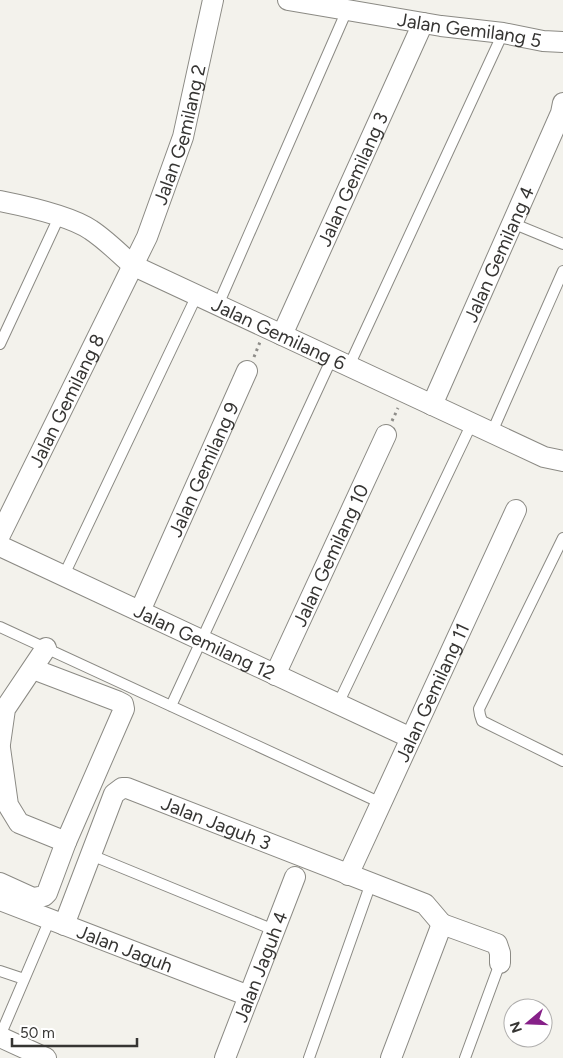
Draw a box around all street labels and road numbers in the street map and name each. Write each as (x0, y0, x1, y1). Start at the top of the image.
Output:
street label: Jalan Gemilang 5 (396, 7, 544, 52)
street label: Jalan Gemilang 2 (148, 62, 210, 208)
street label: Jalan Gemilang 3 (312, 108, 393, 250)
street label: Jalan Gemilang 4 (459, 182, 539, 326)
street label: Jalan Gemilang 6 (208, 292, 350, 375)
street label: Jalan Gemilang 8 (24, 330, 109, 471)
street label: Jalan Gemilang 9 (163, 398, 243, 540)
street label: Jalan Gemilang 10 (288, 480, 373, 630)
street label: Jalan Gemilang 12 (131, 599, 279, 684)
street label: Jalan Gemilang 11 (390, 619, 474, 765)
street label: Jalan Jaguh 3 (158, 791, 274, 854)
street label: Jalan Jaguh 4 (229, 908, 292, 1025)
street label: Jalan Jaguh (74, 919, 176, 977)

